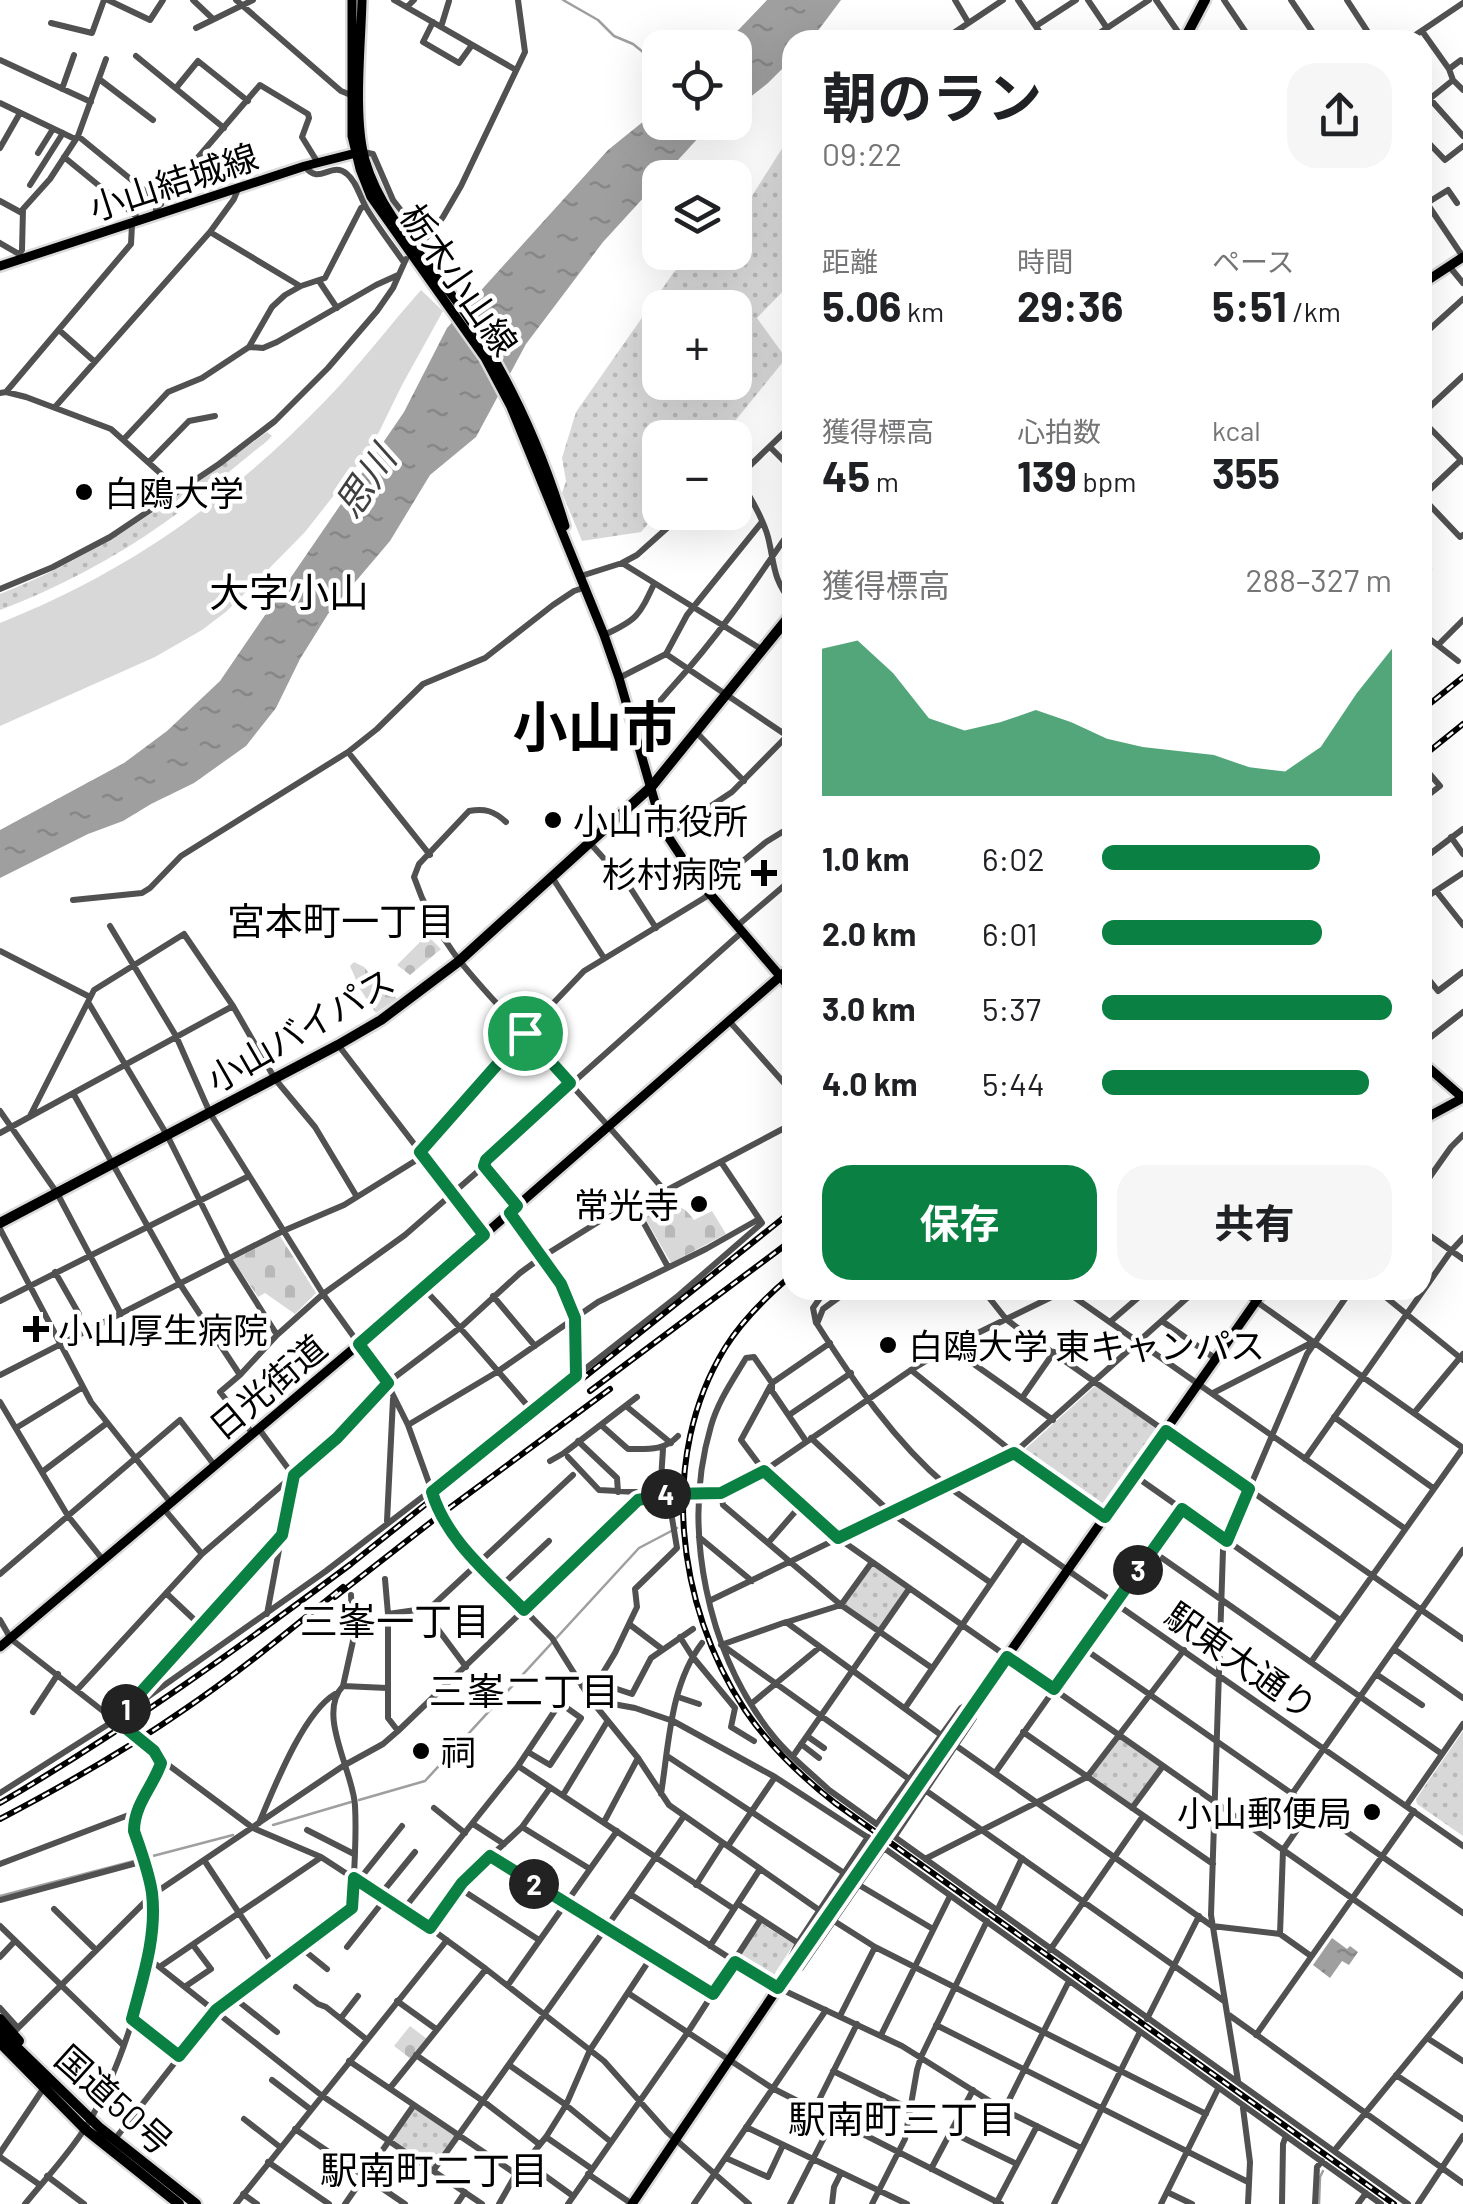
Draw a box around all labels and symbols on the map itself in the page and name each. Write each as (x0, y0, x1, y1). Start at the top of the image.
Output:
street label: 小山結城線 (83, 134, 263, 228)
street label: 栃木小山線 (393, 195, 527, 363)
water label: 思川 (324, 433, 407, 525)
place label: 白鴎大学 (104, 471, 244, 513)
marker: 白鴎大学 (73, 481, 95, 503)
district label: 大字小山 (209, 567, 369, 615)
district label: 小山市 (512, 692, 678, 758)
place label: 小山市役所 (573, 799, 748, 841)
marker: 小山市役所 (542, 809, 564, 831)
place label: 杉村病院 (602, 852, 742, 894)
marker: 杉村病院 (751, 860, 777, 886)
district label: 宮本町一丁目 (227, 897, 455, 943)
street label: 小山バイパス (199, 958, 401, 1100)
pin (483, 991, 568, 1076)
place label: 常光寺 (574, 1183, 679, 1225)
marker: 常光寺 (688, 1193, 710, 1215)
place label: 小山厚生病院 (58, 1308, 268, 1350)
marker: 小山厚生病院 (23, 1316, 49, 1342)
place label: 白鴎大学 東キャンパス (908, 1324, 1265, 1366)
street label: 日光街道 (200, 1325, 334, 1447)
marker: 白鴎大学 東キャンパス (877, 1334, 899, 1356)
pin: 4 (641, 1469, 691, 1519)
pin: 3 (1113, 1545, 1163, 1595)
street label: 駅東大通り (1158, 1593, 1326, 1727)
district label: 三峯一丁目 (300, 1597, 490, 1643)
district label: 三峯二丁目 (429, 1667, 619, 1713)
pin: 1 (101, 1684, 151, 1734)
place label: 祠 (441, 1730, 476, 1772)
marker: 祠 (410, 1740, 432, 1762)
place label: 小山郵便局 (1177, 1791, 1352, 1833)
marker: 小山郵便局 (1361, 1801, 1383, 1823)
pin: 2 (509, 1859, 559, 1909)
street label: 国道50号 (48, 2036, 182, 2162)
district label: 駅南町三丁目 (788, 2095, 1016, 2141)
district label: 駅南町二丁目 (320, 2146, 548, 2192)

